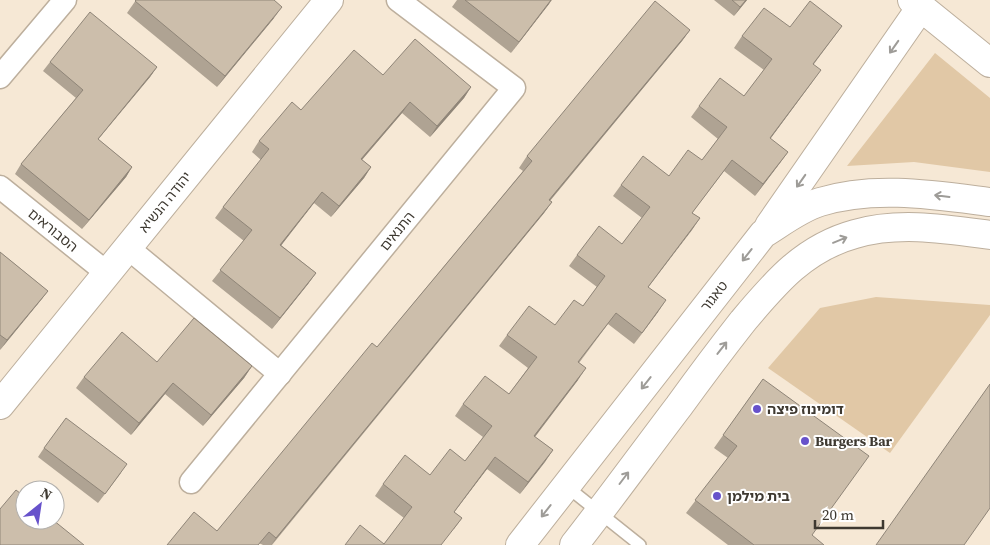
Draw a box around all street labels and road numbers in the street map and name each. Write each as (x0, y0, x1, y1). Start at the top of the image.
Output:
street label: יהודה הנשיא (134, 167, 196, 237)
street label: הסבוראים (24, 204, 82, 256)
street label: התנאים (375, 207, 419, 255)
street label: טאגור (696, 276, 733, 316)

